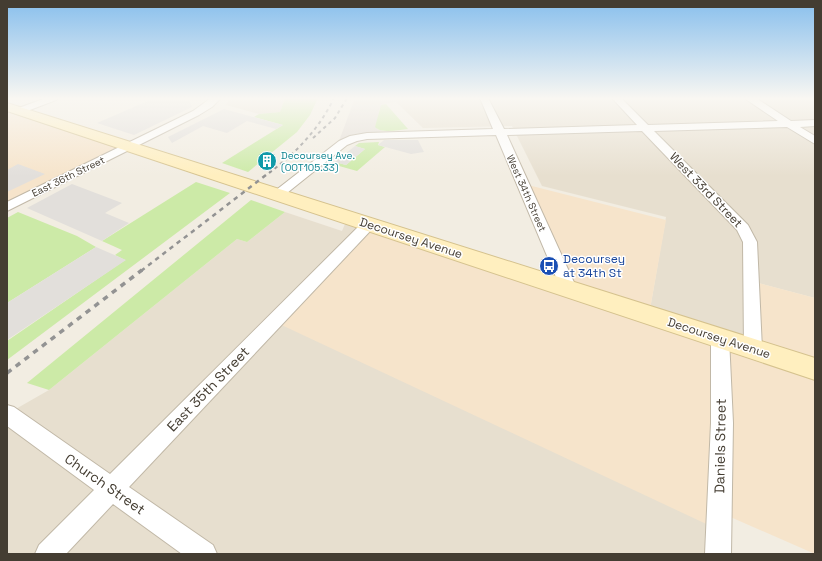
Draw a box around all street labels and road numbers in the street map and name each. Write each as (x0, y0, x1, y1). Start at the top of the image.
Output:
street label: West 33rd Street (666, 149, 746, 231)
street label: East 36th Street (30, 153, 107, 200)
street label: West 34th Street (504, 153, 550, 234)
street label: Decoursey Avenue (357, 214, 465, 262)
street label: Decoursey Avenue (665, 314, 773, 362)
street label: East 35th Street (163, 343, 253, 435)
street label: Daniels Street (710, 398, 730, 494)
street label: Church Street (61, 450, 149, 518)

